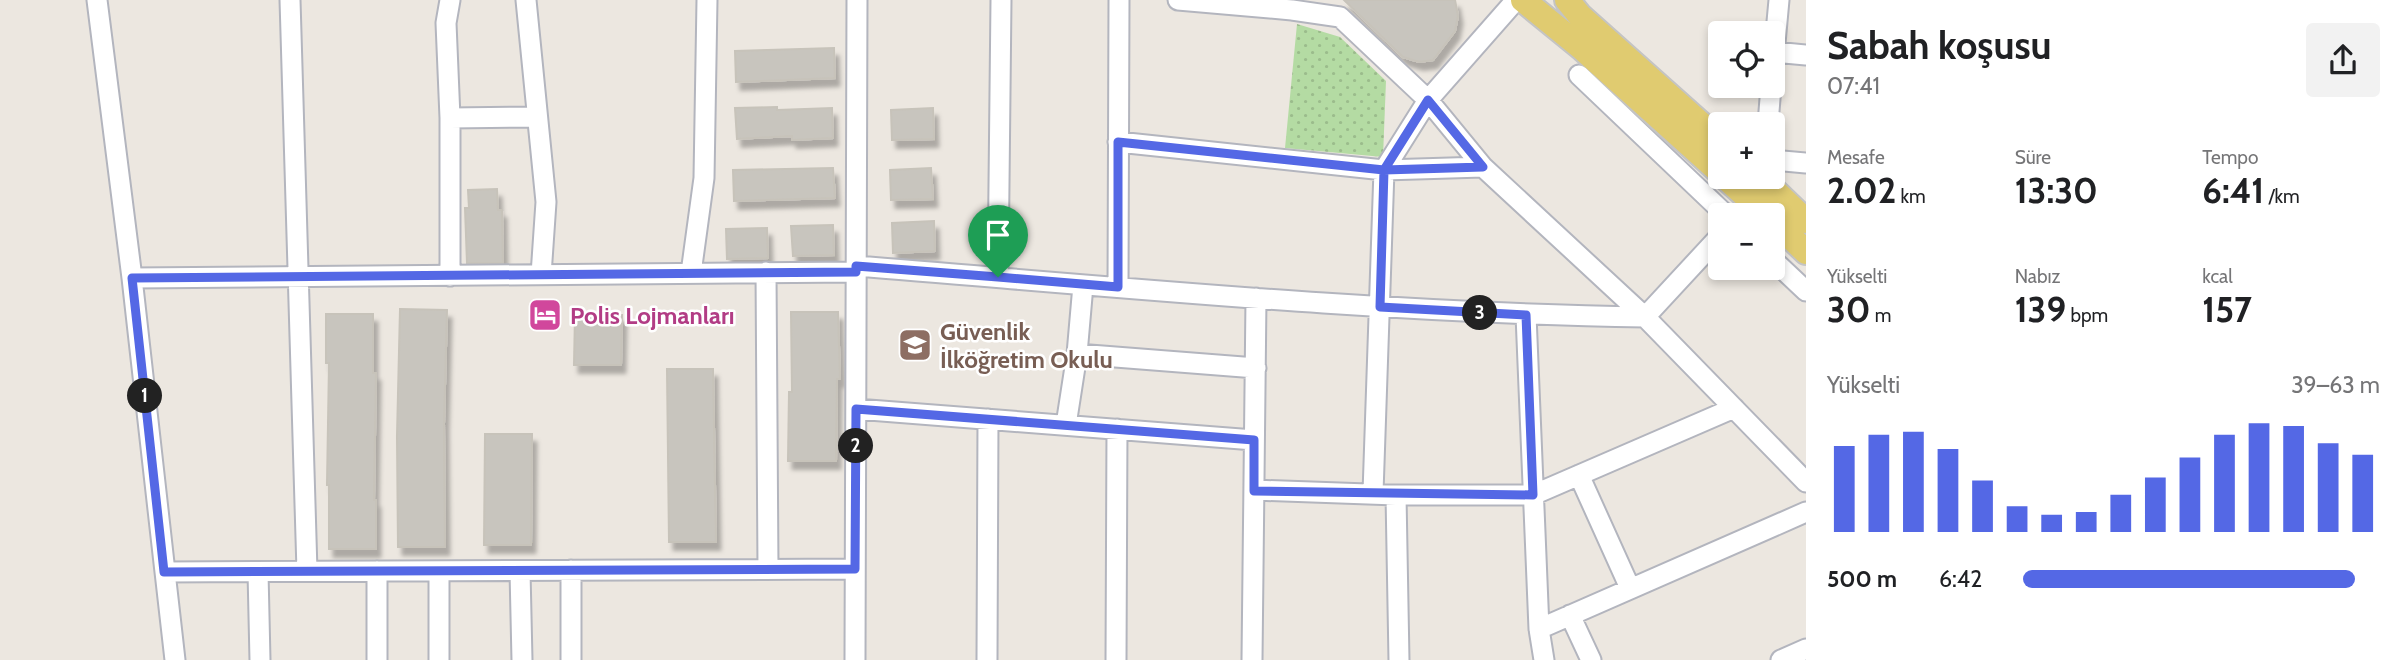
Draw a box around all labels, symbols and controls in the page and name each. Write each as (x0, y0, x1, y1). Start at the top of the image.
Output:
map controls (1708, 21, 1785, 280)
button: locate (1708, 21, 1785, 98)
text: Sabah koşusu (1827, 22, 2051, 69)
button: share (2306, 23, 2380, 97)
text: 07:41 (1827, 72, 1880, 100)
button: + (1708, 112, 1785, 189)
text: Mesafe (1827, 146, 1885, 169)
text: Süre (2015, 146, 2051, 169)
text: Tempo (2202, 146, 2258, 169)
text: 2.02 (1827, 169, 1896, 212)
text: 13:30 (2015, 169, 2098, 212)
text: 6:41 (2202, 169, 2264, 212)
text: km (1896, 185, 1926, 208)
text: /km (2264, 185, 2300, 208)
button: − (1708, 203, 1785, 280)
pin (968, 205, 1028, 277)
icon: arrive (979, 216, 1017, 254)
text: Yükselti (1827, 265, 1887, 288)
text: Nabız (2015, 265, 2060, 288)
text: kcal (2202, 265, 2233, 288)
text: 30 (1827, 288, 1871, 331)
text: 139 (2015, 288, 2066, 331)
text: 157 (2202, 288, 2252, 331)
hotel icon: Polis Lojmanları (526, 296, 564, 334)
pin: 3 (1462, 296, 1498, 330)
place label: Polis Lojmanları (570, 301, 735, 330)
text: 3 (1474, 301, 1485, 324)
text: m (1871, 304, 1892, 327)
text: bpm (2066, 304, 2108, 327)
place label: Güvenlik İlköğretim Okulu (940, 317, 1113, 374)
school or university icon: Güvenlik İlköğretim Okulu (896, 326, 934, 364)
text: Yükselti (1827, 371, 1900, 399)
text: 39–63 m (2291, 371, 2380, 399)
pin: 1 (128, 378, 162, 414)
text: 1 (141, 384, 148, 407)
pin: 2 (838, 428, 874, 464)
text: 2 (850, 434, 861, 457)
text: 500 m (1827, 565, 1897, 593)
text: 6:42 (1939, 565, 1982, 593)

